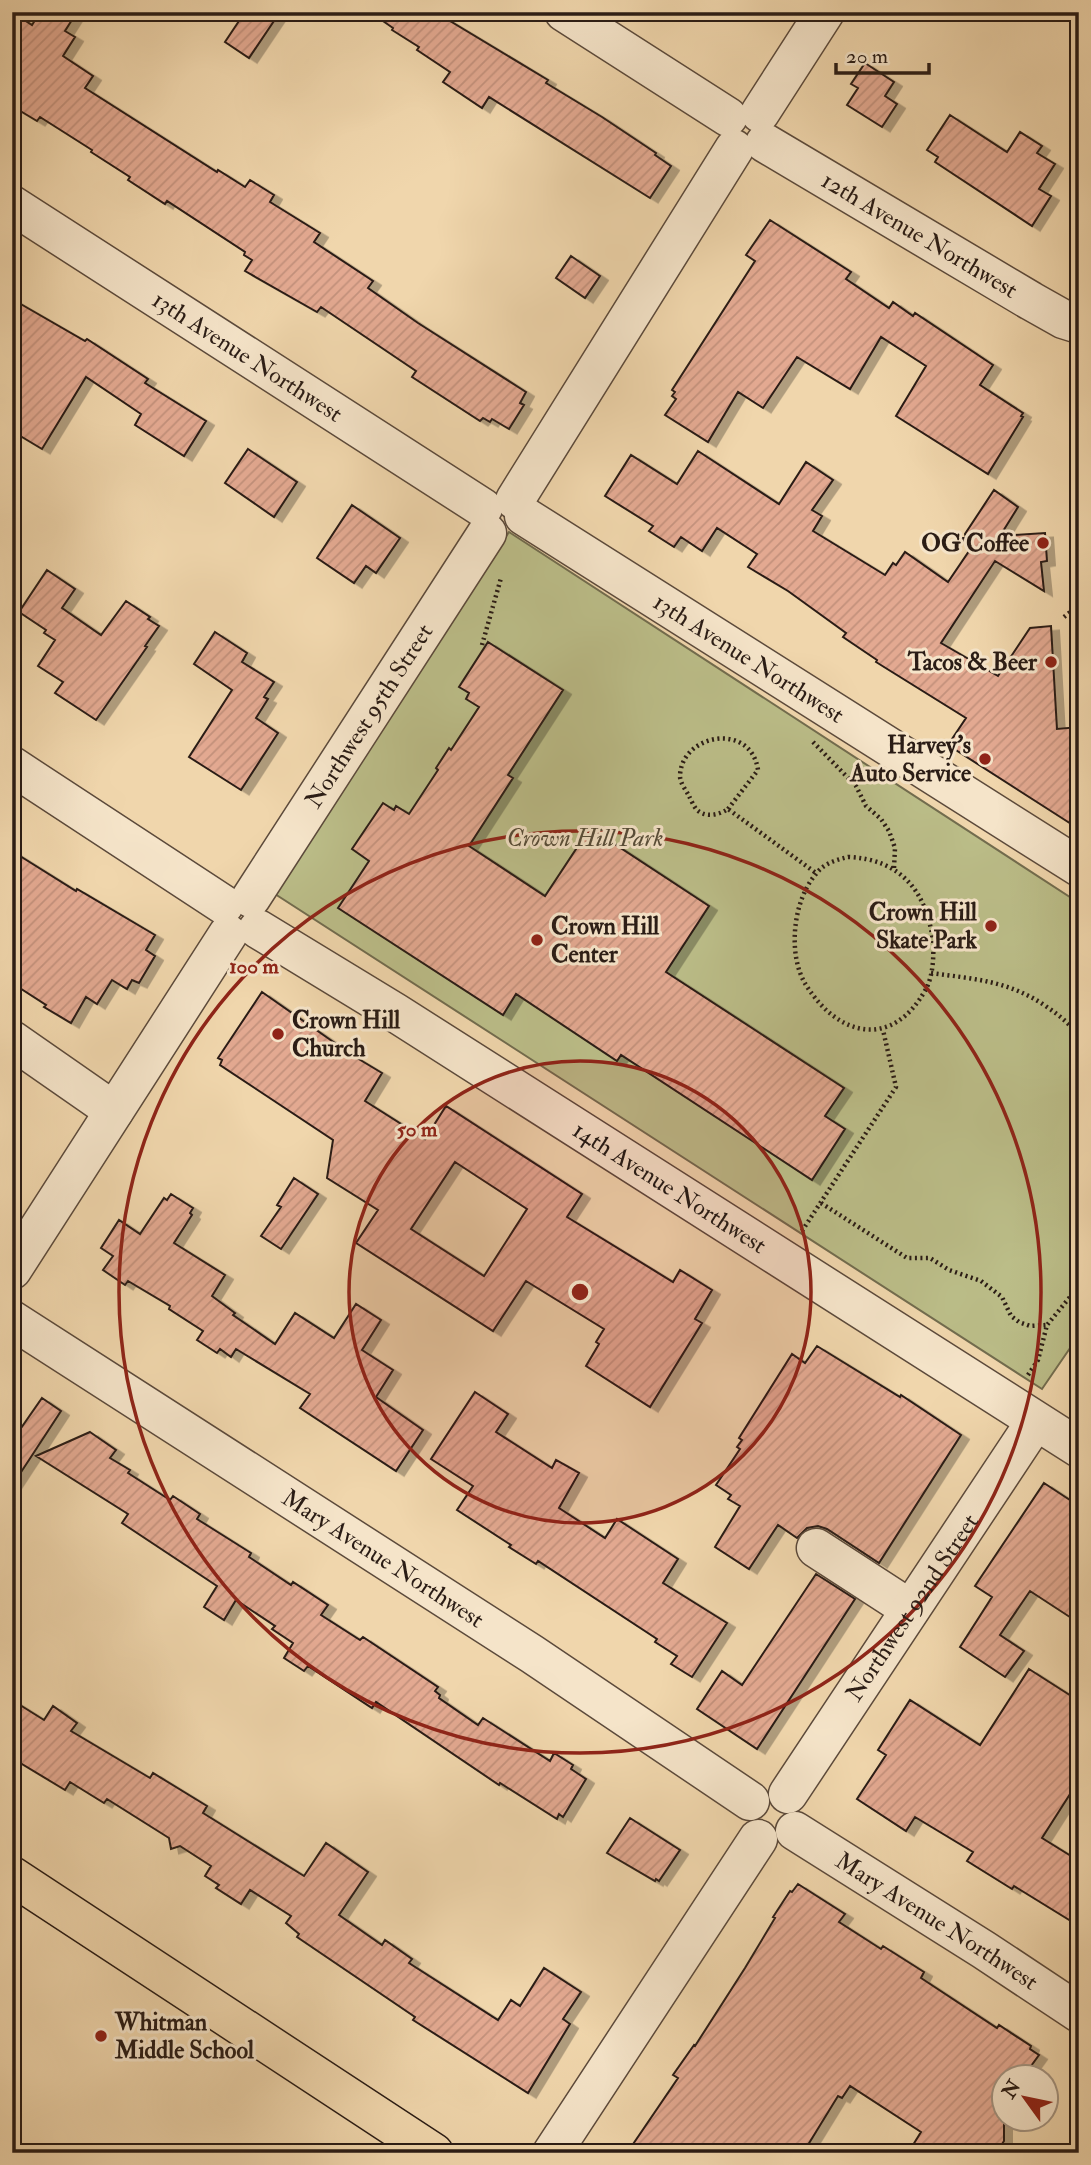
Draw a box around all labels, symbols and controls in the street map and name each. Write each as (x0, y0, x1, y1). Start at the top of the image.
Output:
scale bar (836, 32, 928, 76)
text: 20 m (846, 43, 888, 70)
street label: 12th Avenue Northwest (816, 165, 1024, 305)
street label: 13th Avenue Northwest (147, 284, 349, 429)
place label: OG Coffee (921, 528, 1029, 559)
marker: OG Coffee (1035, 535, 1051, 551)
street label: 13th Avenue Northwest (648, 586, 850, 730)
street label: Northwest 95th Street (298, 618, 440, 814)
place label: Tacos & Beer (907, 647, 1038, 678)
marker: Tacos & Beer (1043, 654, 1059, 670)
place label: Harvey's Auto Service (849, 730, 971, 789)
marker: Harvey's Auto Service (977, 751, 993, 767)
park label: Crown Hill Park (507, 823, 663, 854)
place label: Crown Hill Skate Park (869, 897, 978, 956)
place label: Crown Hill Center (551, 911, 660, 970)
marker: Crown Hill Skate Park (983, 918, 999, 934)
marker: Crown Hill Center (529, 932, 545, 948)
text: 100 m (229, 953, 280, 980)
place label: Crown Hill Church (292, 1005, 401, 1064)
marker: Crown Hill Church (270, 1026, 286, 1042)
street label: 14th Avenue Northwest (567, 1114, 773, 1261)
text: 50 m (397, 1116, 438, 1143)
centre of rings (568, 1280, 592, 1304)
street label: Mary Avenue Northwest (276, 1482, 490, 1635)
street label: Northwest 92nd Street (838, 1507, 985, 1707)
street label: Mary Avenue Northwest (830, 1845, 1044, 1997)
place label: Whitman Middle School (114, 2007, 255, 2066)
marker: Whitman Middle School (93, 2028, 109, 2044)
north arrow (990, 2064, 1060, 2134)
text: N (996, 2075, 1027, 2104)

